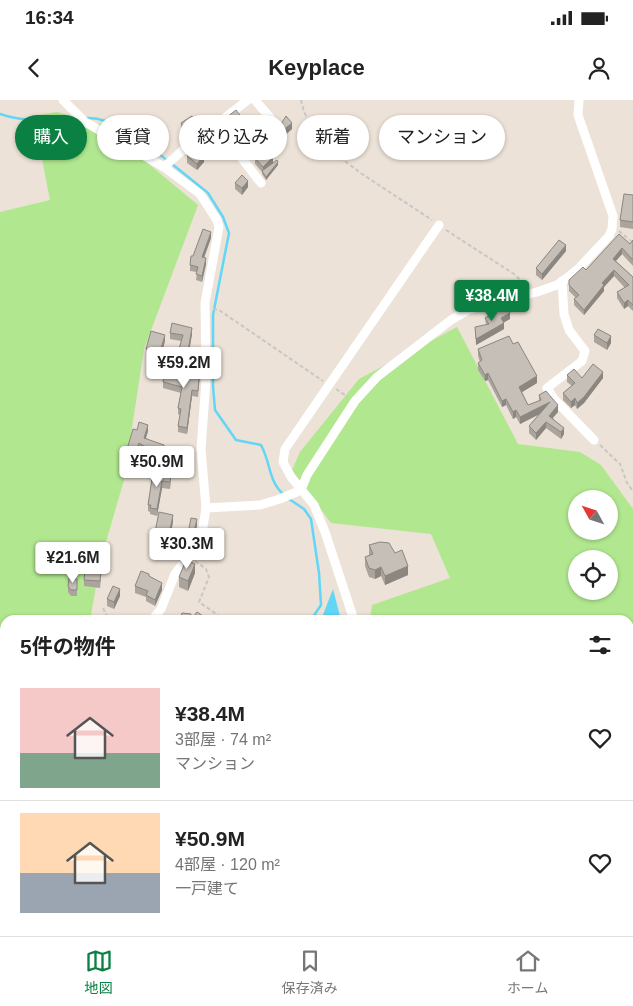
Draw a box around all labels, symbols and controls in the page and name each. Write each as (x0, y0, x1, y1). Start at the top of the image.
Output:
text: 16:34 (25, 7, 74, 28)
icon: back (20, 54, 48, 82)
icon: person (585, 54, 613, 82)
text: Keyplace (268, 55, 365, 80)
chip: 購入 (15, 115, 87, 160)
chip: 賃貸 (97, 115, 169, 160)
chip: 絞り込み (179, 115, 287, 160)
chip: 新着 (297, 115, 369, 160)
chip: マンション (379, 115, 505, 160)
pin: ¥38.4M (451, 280, 533, 322)
text: ¥38.4M (465, 287, 519, 304)
pin: ¥59.2M (143, 346, 225, 389)
text: ¥59.2M (157, 354, 211, 371)
pin: ¥50.9M (116, 446, 198, 488)
text: ¥50.9M (130, 453, 184, 470)
north arrow (568, 490, 618, 540)
map controls (568, 490, 618, 600)
pin: ¥30.3M (146, 528, 228, 570)
text: ¥30.3M (160, 535, 214, 552)
pin: ¥21.6M (32, 542, 114, 584)
text: ¥21.6M (46, 549, 100, 566)
button: locate (568, 550, 618, 600)
icon: filters (586, 631, 614, 659)
text: 5件の物件 (20, 635, 116, 658)
text: ¥38.4M (175, 702, 245, 725)
icon: home (60, 708, 120, 768)
icon: heart (586, 724, 614, 752)
text: 3部屋 · 74 m² (175, 731, 271, 748)
text: マンション (175, 755, 255, 772)
text: ¥50.9M (175, 827, 245, 850)
icon: home (60, 833, 120, 893)
icon: heart (586, 849, 614, 877)
text: 4部屋 · 120 m² (175, 856, 280, 873)
text: 一戸建て (175, 880, 239, 897)
tab: 地図 (85, 947, 113, 997)
tab: 保存済み (282, 947, 338, 997)
tab: ホーム (507, 947, 548, 997)

